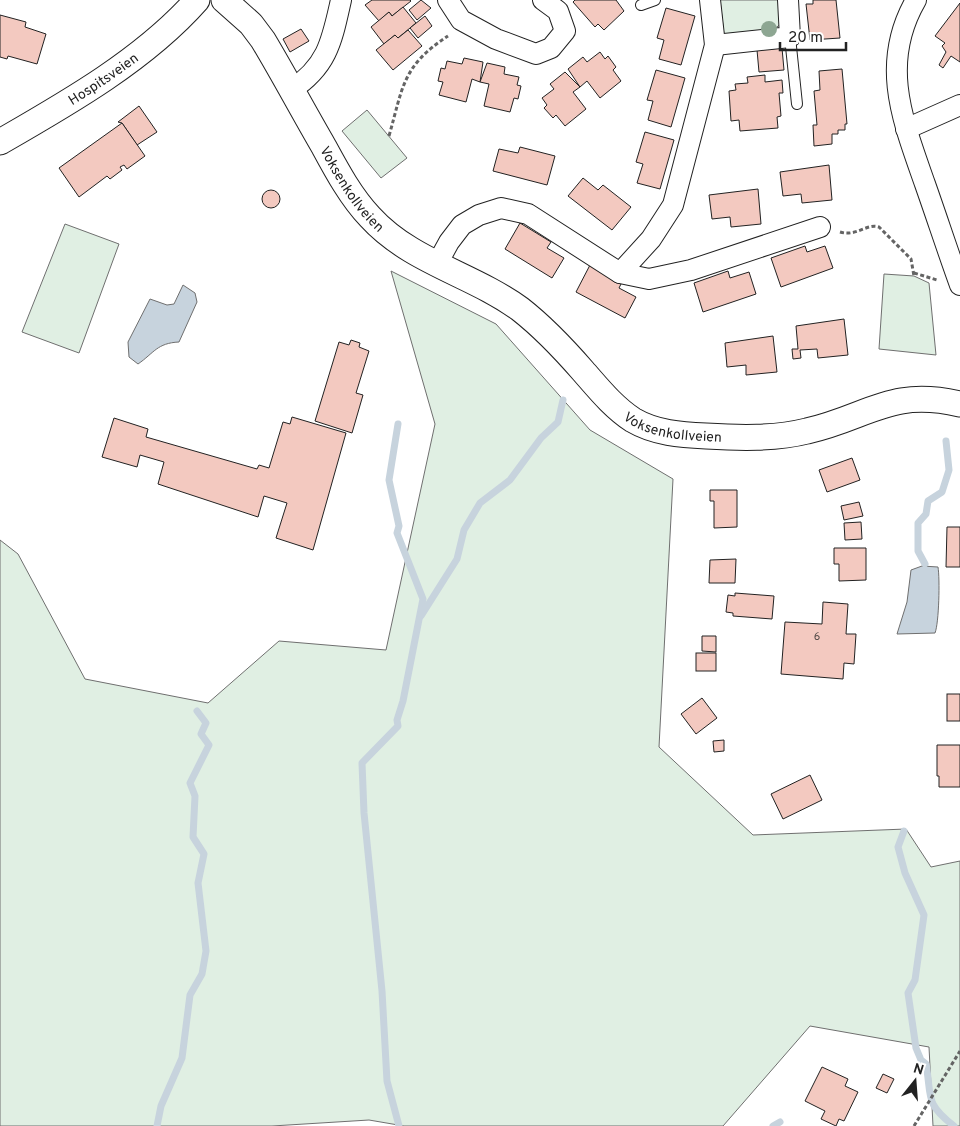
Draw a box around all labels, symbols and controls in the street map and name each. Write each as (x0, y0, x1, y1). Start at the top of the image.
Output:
scale bar (780, 20, 846, 52)
text: 20 m (788, 29, 823, 48)
street label: Hospitsveien (66, 50, 142, 110)
street label: Voksenkollveien (315, 144, 387, 236)
street label: Voksenkollveien (620, 409, 722, 447)
house number: 6 (814, 630, 820, 644)
north arrow (890, 1056, 940, 1106)
text: N (911, 1060, 926, 1080)

